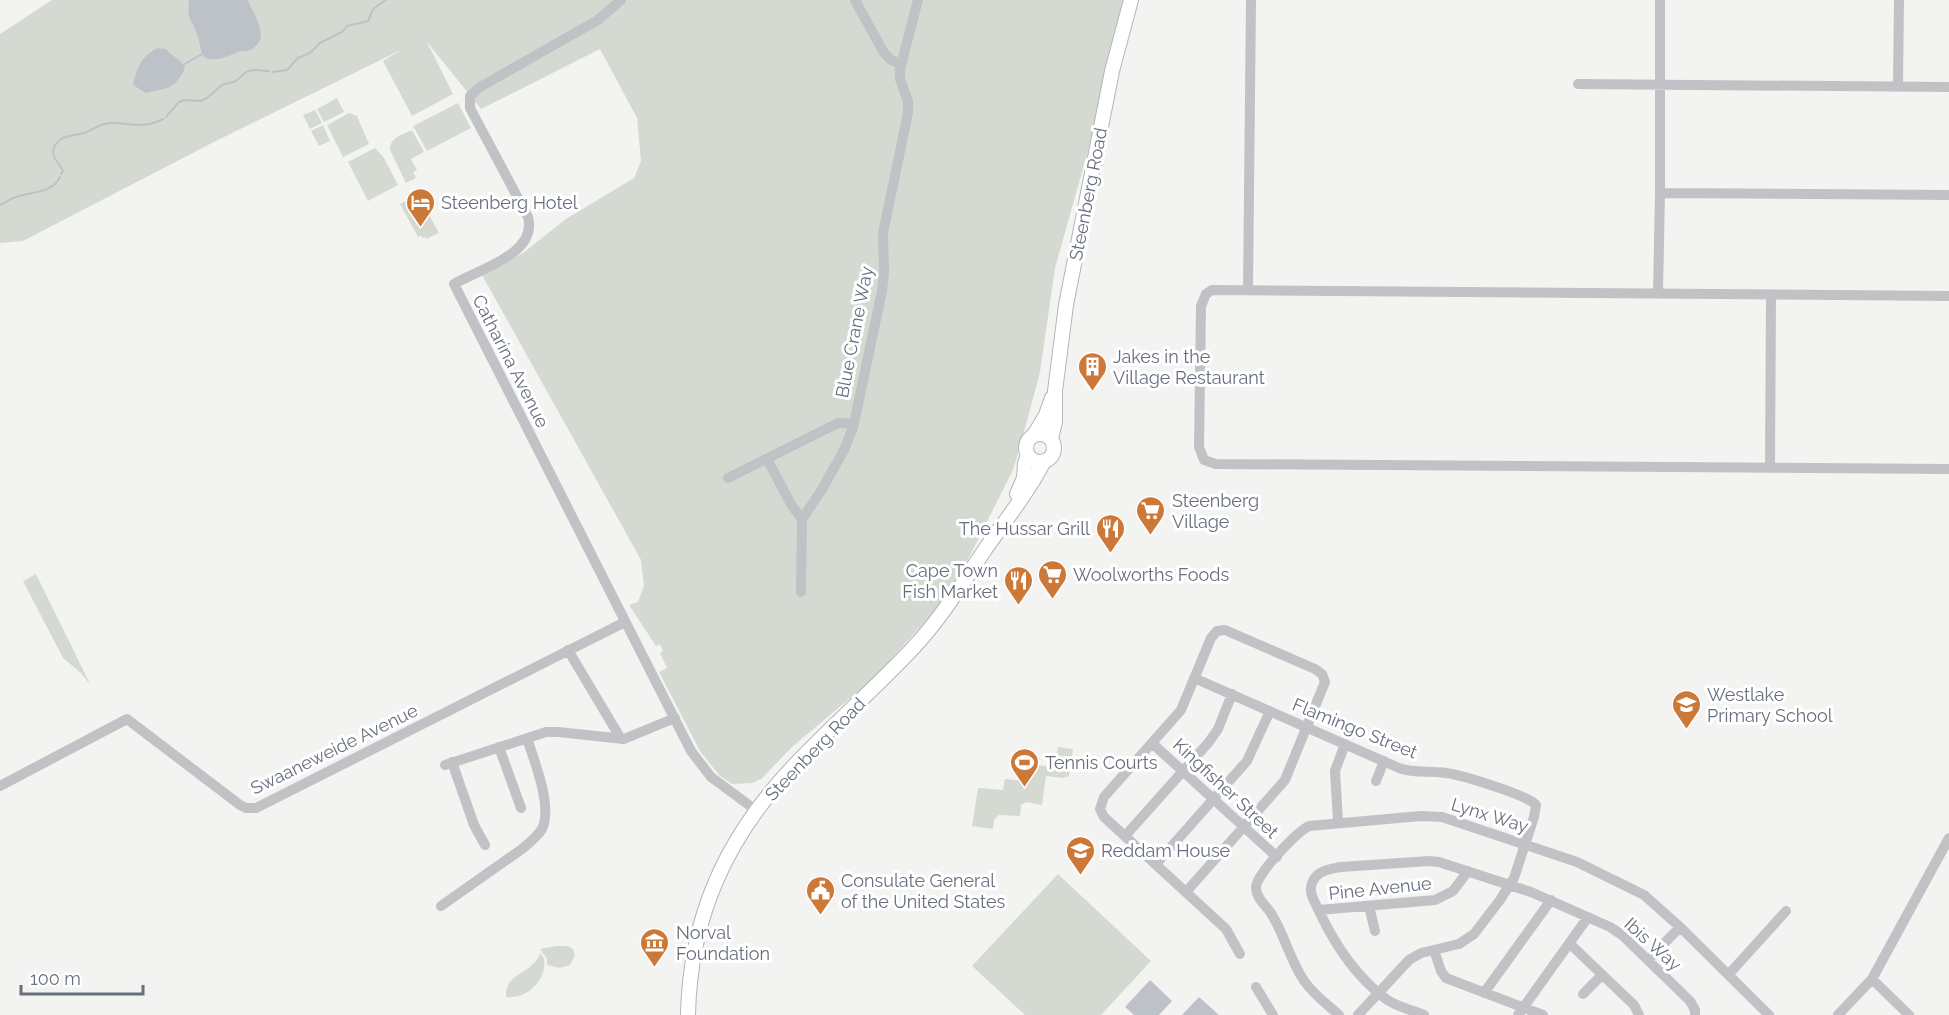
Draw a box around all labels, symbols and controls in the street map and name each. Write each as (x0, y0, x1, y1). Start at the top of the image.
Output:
street label: Steenberg Road (1065, 126, 1111, 262)
hotel icon: Steenberg Hotel (404, 186, 436, 228)
place label: Steenberg Hotel (441, 192, 578, 213)
street label: Blue Crane Way (831, 264, 877, 399)
street label: Catharina Avenue (468, 291, 554, 431)
place label: Jakes in the Village Restaurant (1113, 346, 1265, 388)
building icon: Jakes in the Village Restaurant (1076, 350, 1108, 392)
place label: Steenberg Village (1172, 490, 1259, 532)
supermarket icon: Steenberg Village (1135, 494, 1167, 536)
restaurant icon: The Hussar Grill (1095, 512, 1127, 554)
place label: The Hussar Grill (959, 518, 1090, 539)
supermarket icon: Woolworths Foods (1036, 558, 1068, 600)
place label: Cape Town Fish Market (902, 560, 998, 602)
restaurant icon: Cape Town Fish Market (1003, 564, 1035, 606)
place label: Woolworths Foods (1073, 564, 1229, 585)
place label: Westlake Primary School (1707, 684, 1833, 726)
school or university icon: Westlake Primary School (1670, 688, 1702, 730)
street label: Steenberg Road (761, 693, 869, 805)
street label: Flamingo Street (1290, 693, 1420, 763)
street label: Swaaneweide Avenue (247, 699, 421, 799)
street label: Kingfisher Street (1169, 734, 1283, 842)
sports icon: Tennis Courts (1008, 746, 1040, 788)
place label: Tennis Courts (1045, 752, 1158, 773)
street label: Lynx Way (1449, 793, 1531, 837)
school or university icon: Reddam House (1064, 834, 1096, 876)
place label: Reddam House (1101, 840, 1231, 861)
place label: Consulate General of the United States (841, 870, 1005, 912)
street label: Pine Avenue (1327, 872, 1433, 904)
public building icon: Consulate General of the United States (804, 874, 836, 916)
street label: Ibis Way (1620, 913, 1686, 975)
place label: Norval Foundation (676, 922, 770, 964)
museum icon: Norval Foundation (639, 926, 671, 968)
scale bar (21, 958, 142, 996)
text: 100 m (30, 968, 81, 989)

